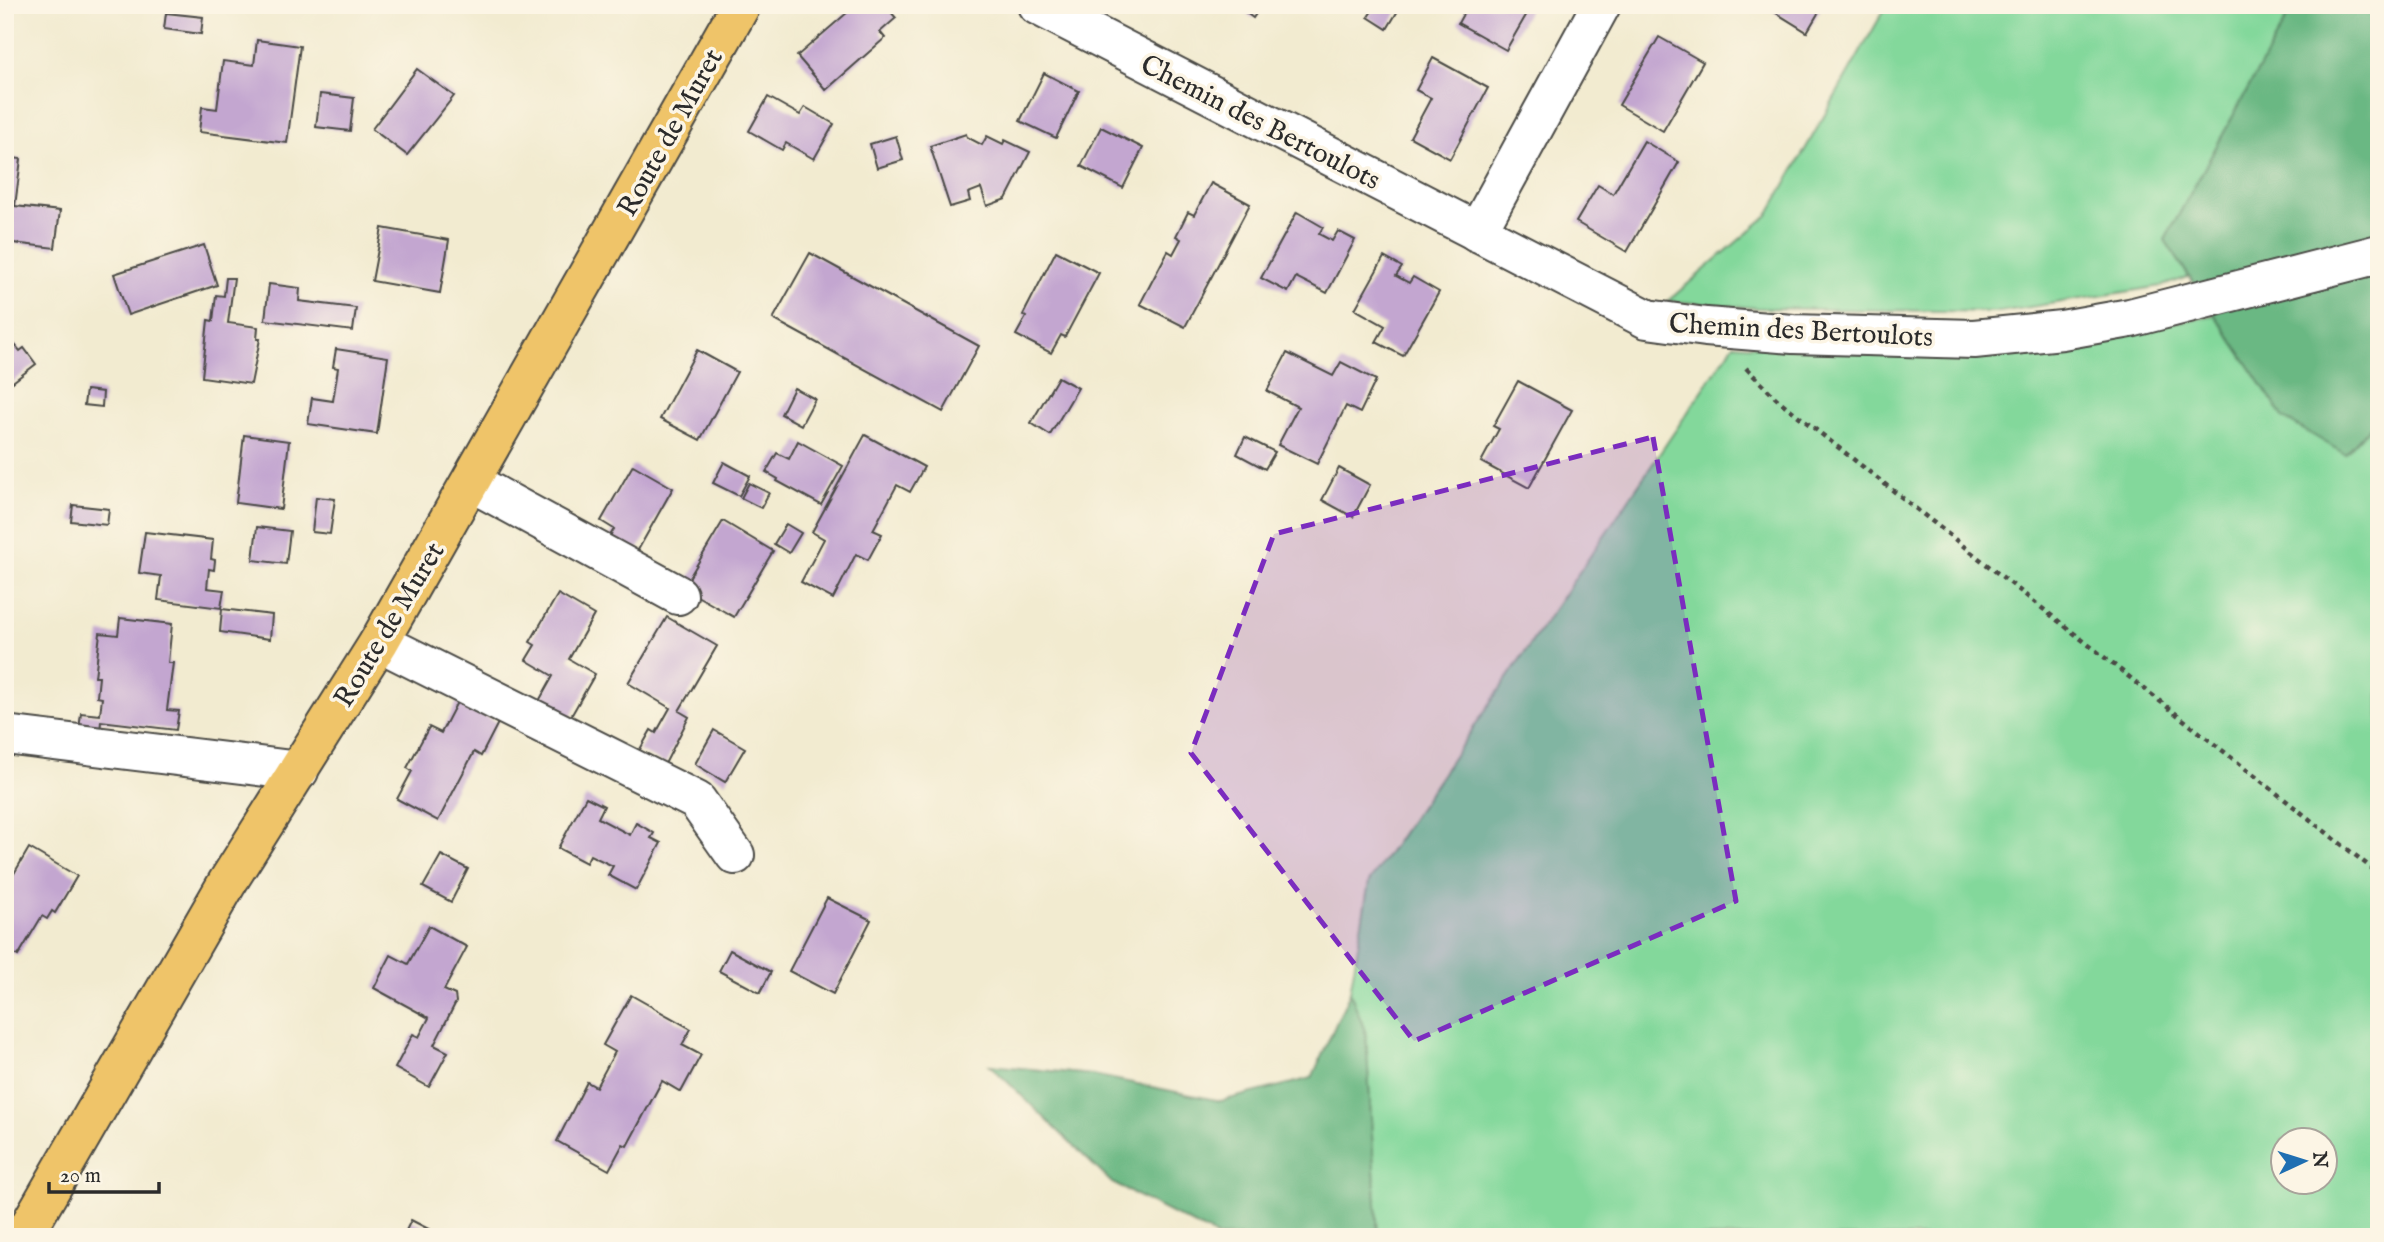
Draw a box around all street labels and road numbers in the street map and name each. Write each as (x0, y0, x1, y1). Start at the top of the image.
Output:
street label: Route de Muret (611, 43, 732, 223)
street label: Chemin des Bertoulots (1134, 48, 1386, 199)
street label: Chemin des Bertoulots (1668, 307, 1934, 356)
street label: Route de Muret (327, 536, 453, 714)

